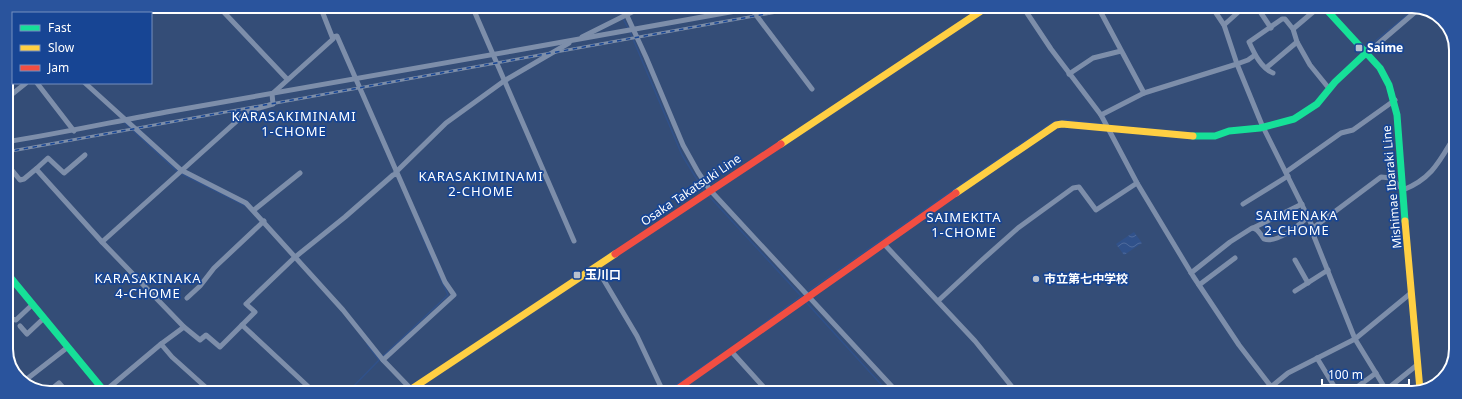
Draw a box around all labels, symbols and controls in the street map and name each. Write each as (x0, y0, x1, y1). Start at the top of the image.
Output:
legend (12, 12, 152, 84)
text: Fast (48, 19, 72, 36)
text: Slow (48, 39, 75, 56)
place label: Saime (1367, 39, 1403, 56)
marker: Saime (1354, 43, 1364, 53)
text: Jam (47, 59, 69, 76)
district label: KARASAKIMINAMI 1-CHOME (231, 107, 357, 140)
street label: Mishimae Ibaraki Line (1378, 124, 1405, 250)
street label: Osaka Takatsuki Line (637, 150, 744, 229)
district label: KARASAKIMINAMI 2-CHOME (418, 167, 544, 200)
district label: SAIMENAKA 2-CHOME (1256, 206, 1338, 239)
district label: SAIMEKITA 1-CHOME (927, 208, 1001, 241)
place label: 玉川口 (585, 266, 621, 283)
district label: KARASAKINAKA 4-CHOME (94, 269, 202, 302)
marker: 玉川口 (572, 270, 582, 280)
place label: 市立第七中学校 (1044, 270, 1128, 287)
marker: 市立第七中学校 (1031, 274, 1041, 284)
scale bar (1322, 361, 1409, 387)
text: 100 m (1328, 366, 1363, 383)

